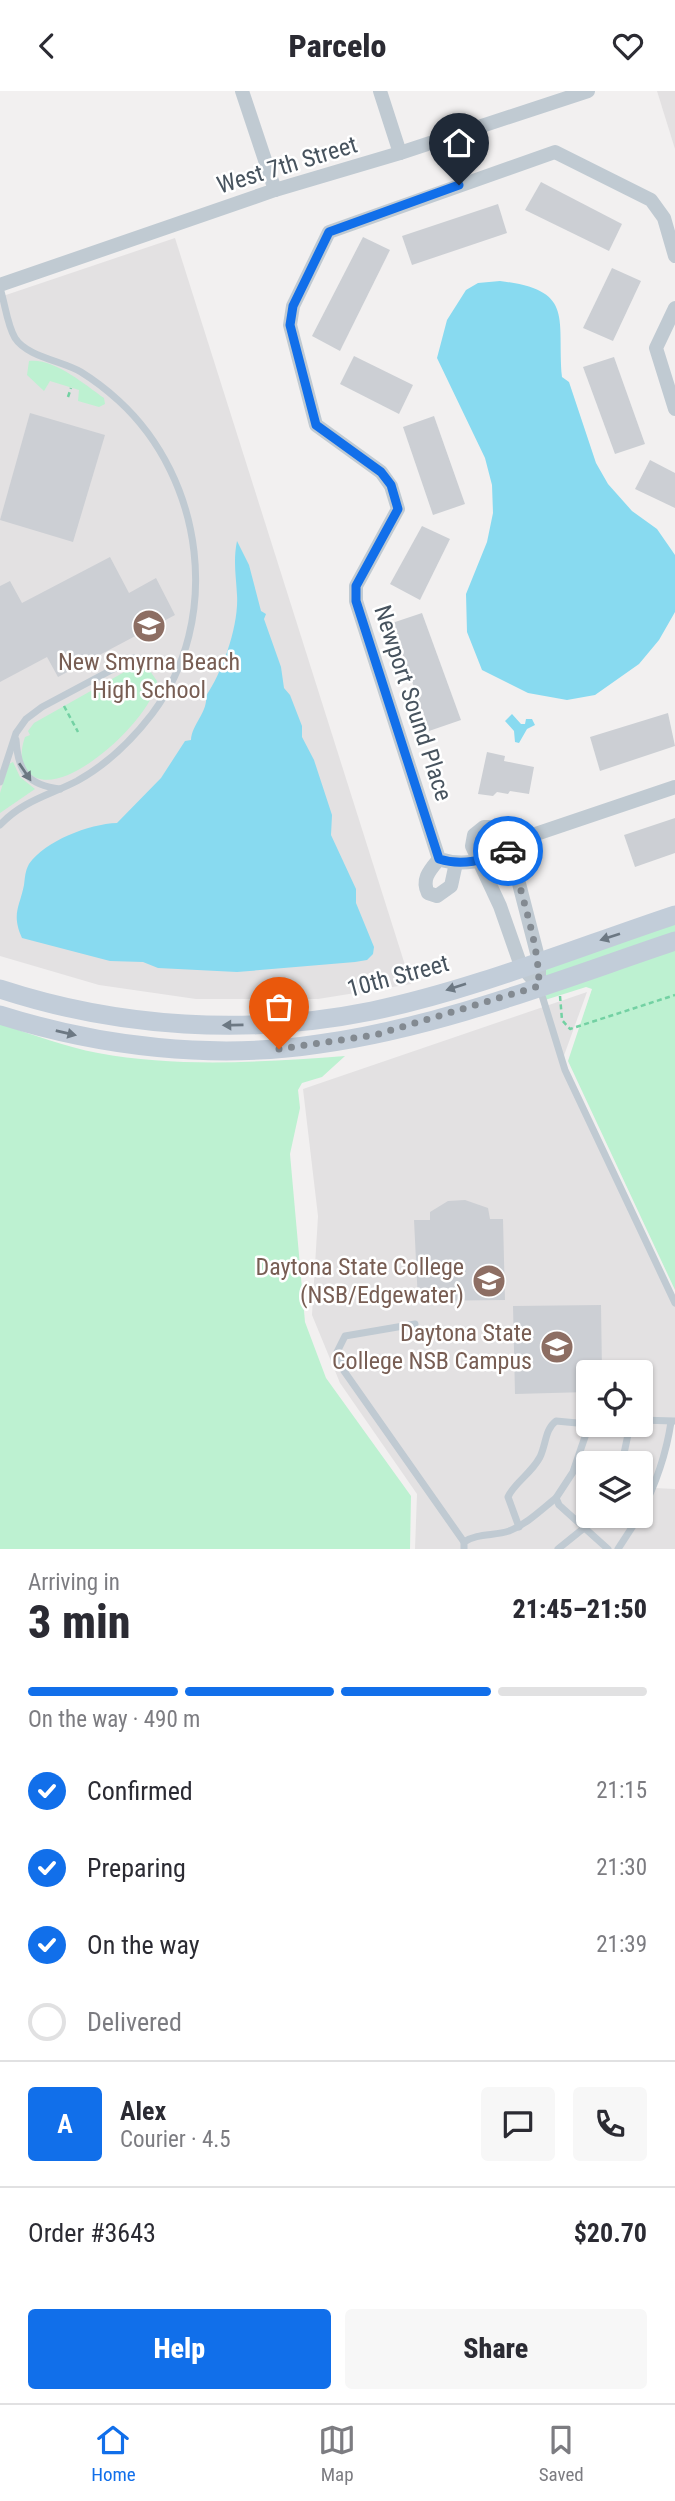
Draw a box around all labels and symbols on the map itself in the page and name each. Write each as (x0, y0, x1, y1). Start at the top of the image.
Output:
pin (429, 113, 489, 185)
street label: West 7th Street (214, 130, 360, 200)
street label: Newport Sound Place (368, 602, 458, 804)
school or university icon: New Smyrna Beach High School (130, 607, 168, 645)
place label: New Smyrna Beach High School (58, 648, 240, 704)
one-way arrow (18, 762, 32, 781)
courier (473, 816, 543, 886)
one-way arrow (600, 932, 621, 943)
street label: 10th Street (344, 949, 452, 1003)
pin (249, 977, 309, 1049)
one-way arrow (445, 982, 466, 993)
one-way arrow (222, 1019, 244, 1031)
one-way arrow (55, 1028, 77, 1039)
place label: Daytona State College (NSB/Edgewater) (256, 1253, 464, 1309)
school or university icon: Daytona State College (NSB/Edgewater) (470, 1262, 508, 1300)
place label: Daytona State College NSB Campus (332, 1319, 532, 1375)
school or university icon: Daytona State College NSB Campus (538, 1328, 576, 1366)

